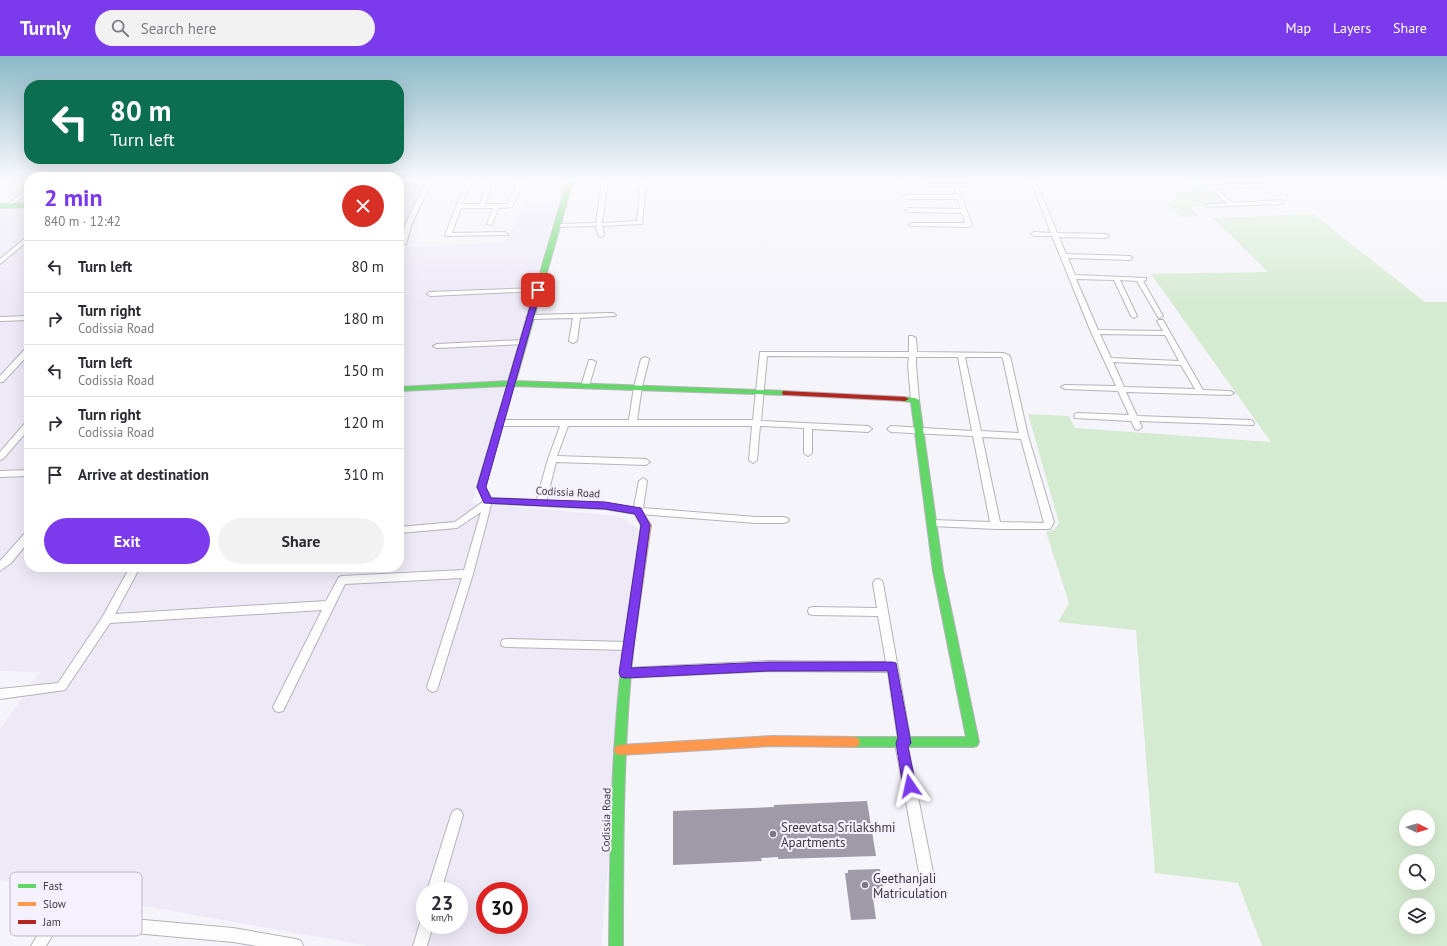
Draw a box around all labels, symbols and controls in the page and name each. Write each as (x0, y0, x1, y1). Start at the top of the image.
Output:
search box (95, 10, 375, 46)
text: Turnly (20, 16, 71, 40)
icon: search (109, 17, 131, 39)
text: Search here (141, 19, 216, 38)
text: Map (1285, 19, 1311, 37)
text: Layers (1333, 19, 1371, 37)
text: Share (1393, 19, 1427, 37)
text: 80 m (110, 92, 171, 129)
icon: left (44, 96, 96, 148)
text: Turn left (110, 128, 175, 151)
text: 2 min (44, 182, 103, 213)
button: close (342, 185, 384, 227)
text: 840 m · 12:42 (44, 213, 121, 230)
icon: left (44, 256, 66, 278)
text: Turn left (78, 257, 132, 276)
text: 80 m (351, 257, 384, 276)
pin (521, 273, 555, 307)
icon: arrive (527, 279, 549, 301)
text: Turn right (78, 301, 141, 320)
icon: right (44, 308, 66, 330)
text: 180 m (343, 309, 384, 328)
text: Codissia Road (78, 320, 154, 337)
text: Turn left (78, 353, 132, 372)
icon: left (44, 360, 66, 382)
text: 150 m (343, 361, 384, 380)
text: Codissia Road (78, 372, 154, 389)
text: Turn right (78, 405, 141, 424)
icon: right (44, 412, 66, 434)
text: 120 m (343, 413, 384, 432)
text: Codissia Road (78, 424, 154, 441)
icon: arrive (44, 464, 66, 486)
text: Arrive at destination (78, 465, 209, 484)
text: 310 m (343, 465, 384, 484)
street label: Codissia Road (535, 483, 601, 501)
button: Exit (44, 518, 210, 564)
button: Share (218, 518, 384, 564)
position arrow (889, 765, 931, 807)
street label: Codissia Road (598, 788, 614, 852)
north arrow (1399, 810, 1435, 846)
map controls (1399, 810, 1435, 934)
place label: Sreevatsa Srilakshmi Apartments (781, 819, 896, 851)
marker: Sreevatsa Srilakshmi Apartments (768, 829, 778, 839)
button: search (1399, 854, 1435, 890)
place label: Geethanjali Matriculation (873, 870, 947, 902)
legend (10, 872, 142, 936)
text: Fast (43, 879, 63, 893)
marker: Geethanjali Matriculation (860, 880, 870, 890)
speed limit sign: 30 (476, 882, 528, 934)
text: 23 (431, 890, 453, 916)
text: Slow (43, 897, 66, 911)
button: layers (1399, 898, 1435, 934)
text: km/h (431, 911, 453, 924)
text: Jam (42, 915, 61, 929)

